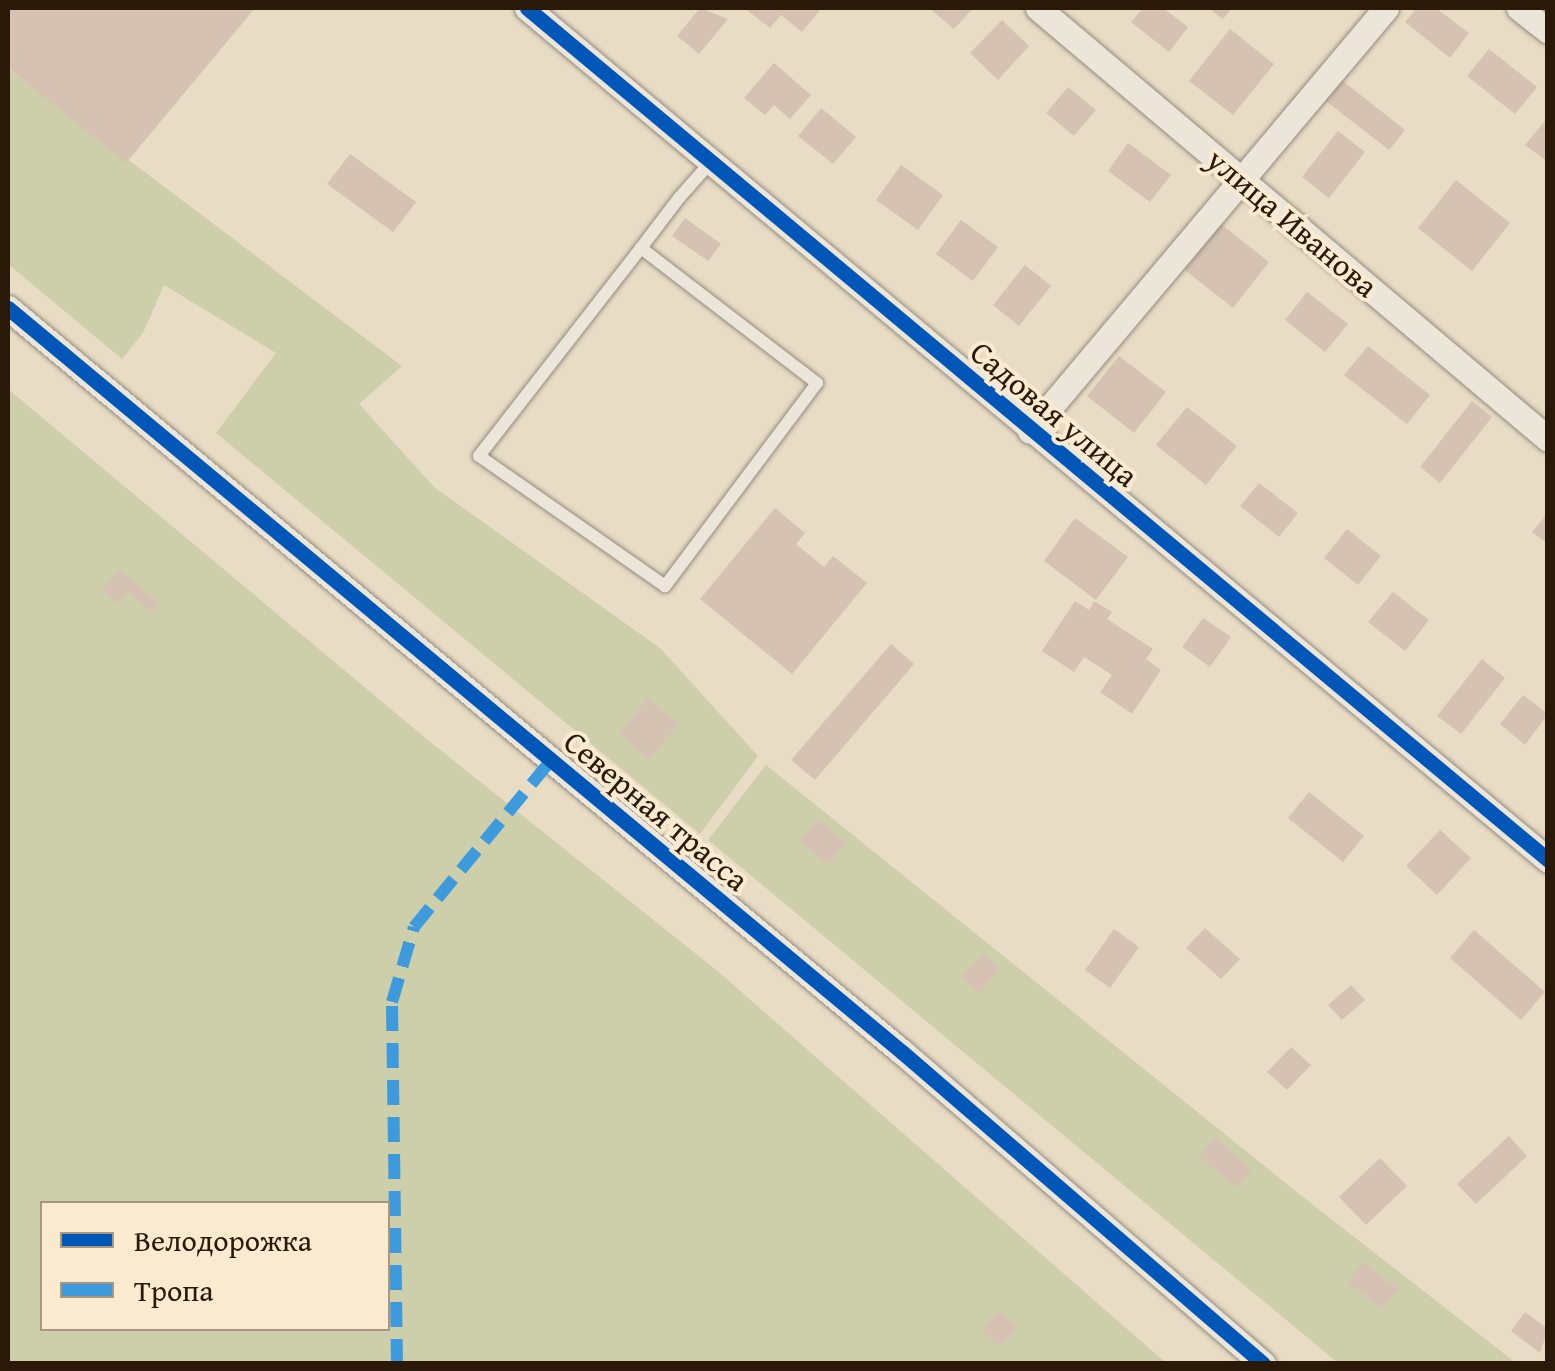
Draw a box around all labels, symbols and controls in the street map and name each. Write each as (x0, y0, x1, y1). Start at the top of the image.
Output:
street label: улица Иванова (1199, 140, 1385, 306)
street label: Садовая улица (962, 333, 1146, 495)
street label: Северная трасса (556, 723, 756, 899)
legend (40, 1201, 390, 1331)
text: Велодорожка (134, 1218, 312, 1262)
text: Тропа (134, 1268, 214, 1312)

